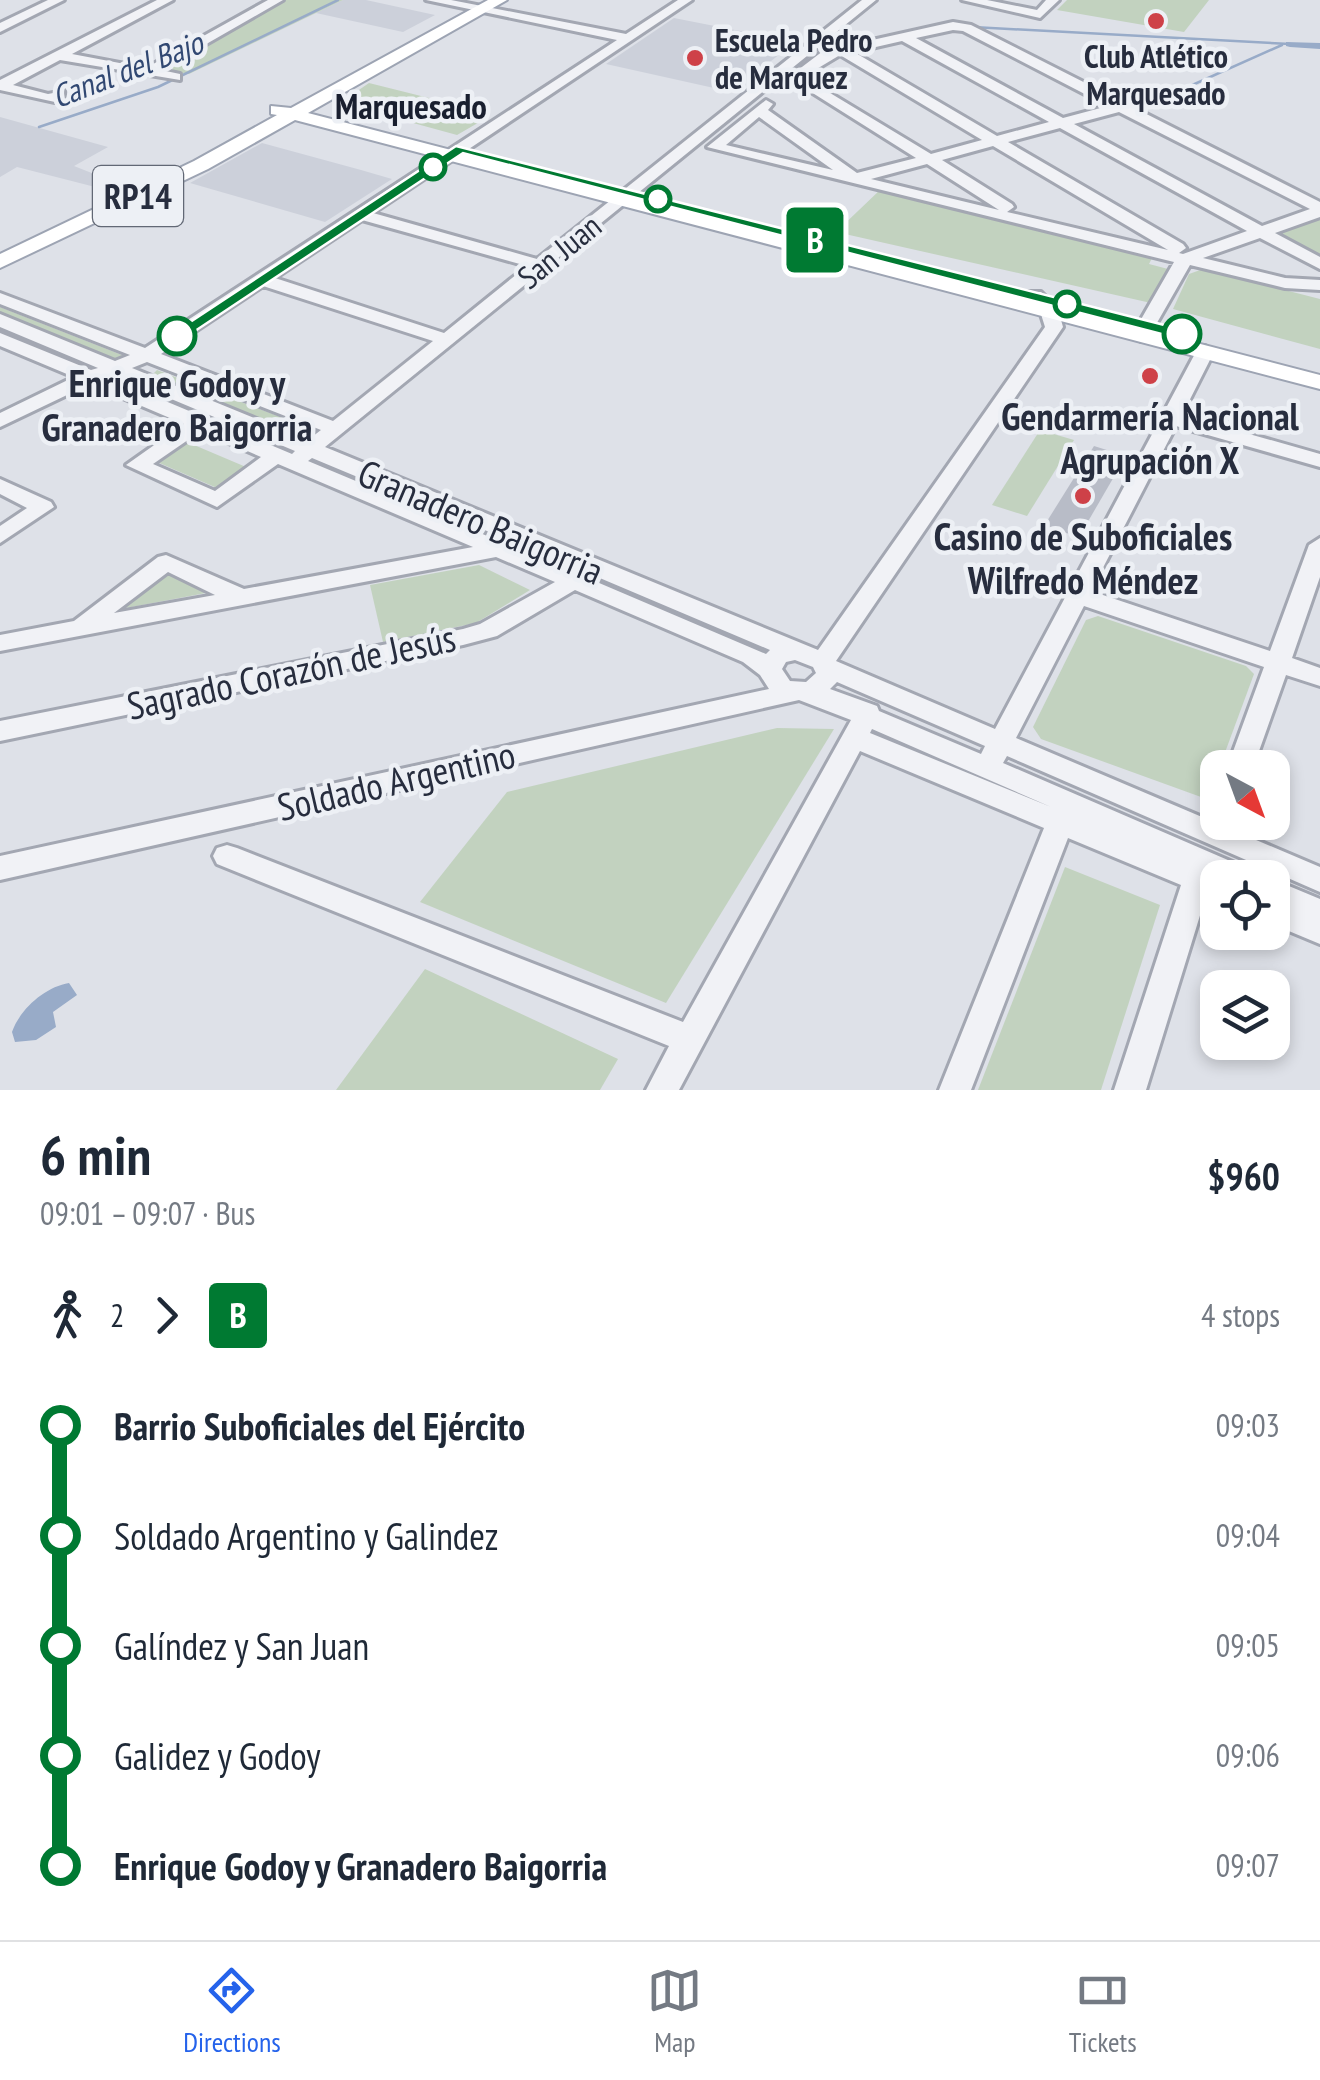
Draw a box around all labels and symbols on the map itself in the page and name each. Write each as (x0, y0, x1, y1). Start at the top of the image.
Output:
marker: Club Atlético Marquesado (1145, 10, 1167, 32)
place label: Escuela Pedro de Marquez (715, 19, 873, 98)
water label: Canal del Bajo (46, 20, 210, 117)
place label: Club Atlético Marquesado (1084, 35, 1228, 114)
marker: Escuela Pedro de Marquez (684, 47, 706, 69)
district label: Marquesado (335, 83, 487, 129)
unlabelled marker (420, 154, 446, 180)
road number: RP14 (93, 166, 183, 226)
unlabelled marker (645, 186, 671, 212)
street label: San Juan (509, 205, 609, 297)
line badge: B (782, 208, 848, 272)
unlabelled marker (1054, 291, 1080, 317)
unlabelled marker (1163, 315, 1201, 353)
marker: Enrique Godoy y Granadero Baigorria (158, 317, 196, 355)
place label: Enrique Godoy y Granadero Baigorria (42, 358, 312, 451)
marker: Gendarmería Nacional Agrupación X (1139, 365, 1161, 387)
place label: Gendarmería Nacional Agrupación X (1001, 391, 1300, 484)
street label: Granadero Baigorria (351, 447, 611, 595)
marker: Casino de Suboficiales Wilfredo Méndez (1072, 485, 1094, 507)
place label: Casino de Suboficiales Wilfredo Méndez (934, 511, 1232, 604)
street label: Sagrado Corazón de Jesús (122, 612, 460, 730)
street label: Soldado Argentino (273, 729, 519, 831)
north arrow (1200, 750, 1290, 840)

